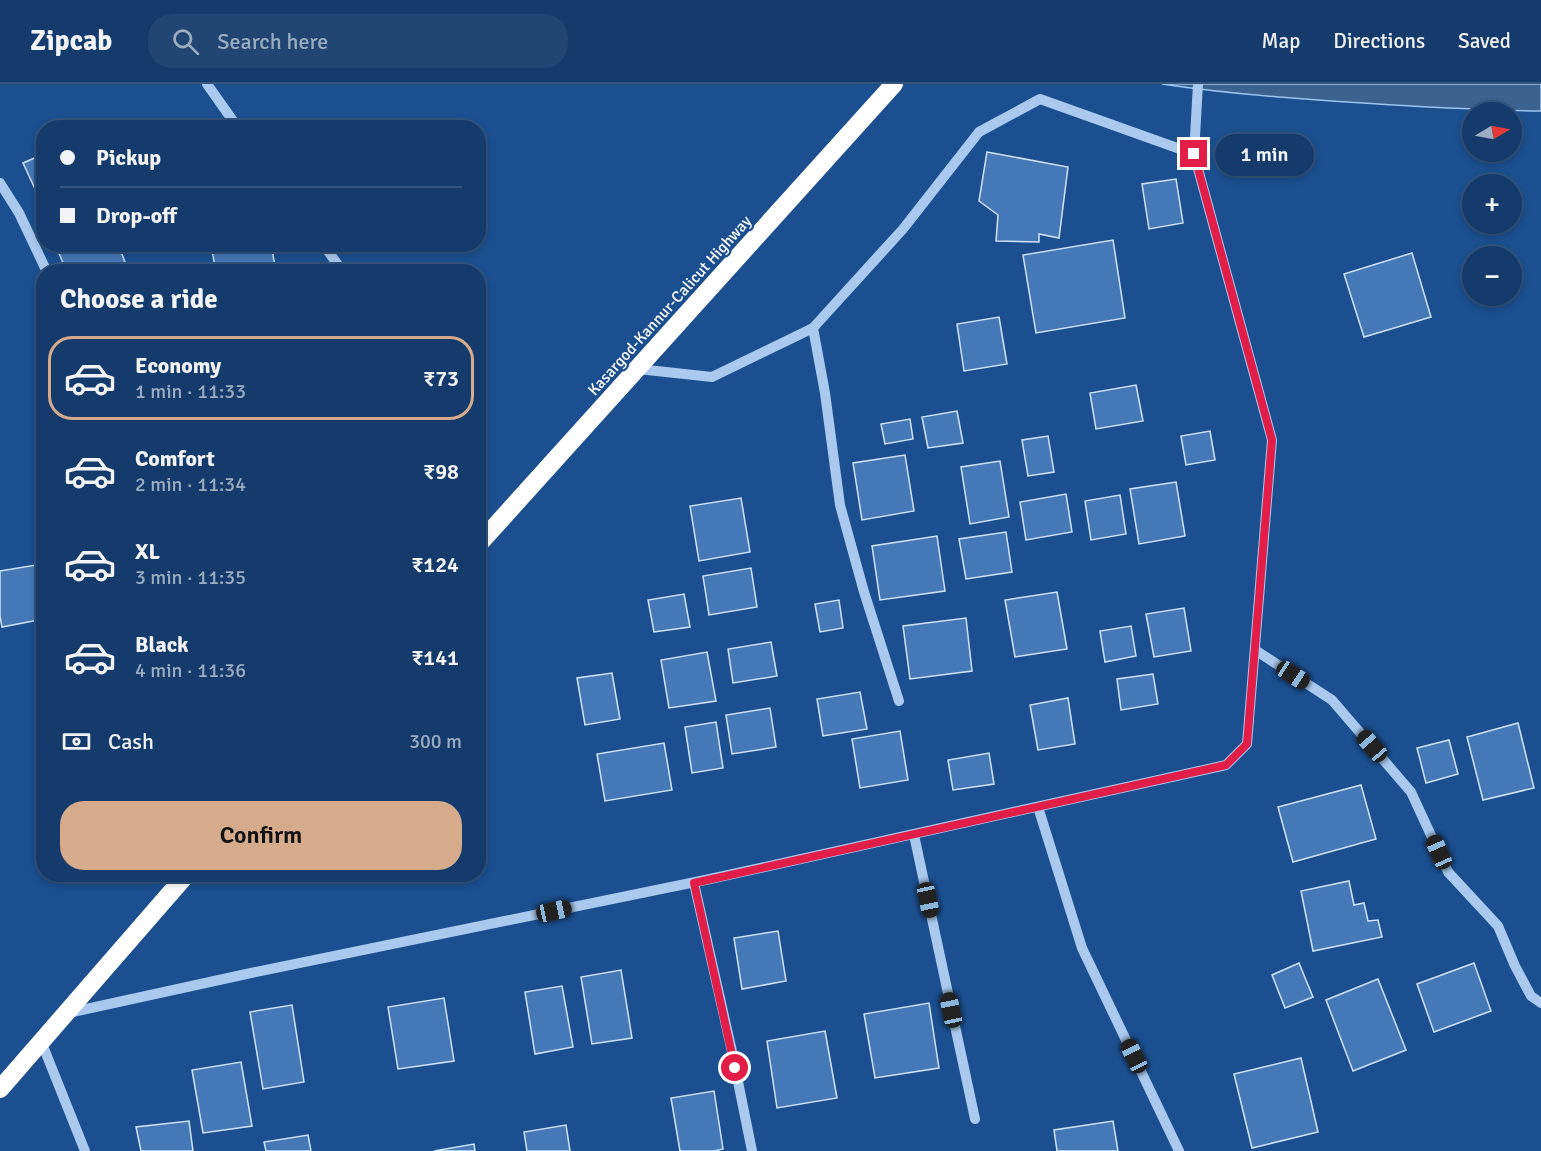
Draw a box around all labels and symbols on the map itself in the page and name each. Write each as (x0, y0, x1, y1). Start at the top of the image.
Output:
north arrow (1462, 102, 1522, 162)
callout: 1 min (1215, 133, 1314, 175)
route end (1180, 140, 1207, 167)
street label: Kasargod-Kannur-Calicut Highway (584, 211, 756, 400)
car (1273, 658, 1313, 692)
car (1353, 727, 1391, 765)
car (1423, 832, 1455, 872)
car (915, 881, 941, 919)
car (535, 898, 573, 924)
car (938, 991, 964, 1029)
car (1118, 1036, 1150, 1076)
route start (721, 1054, 748, 1081)

